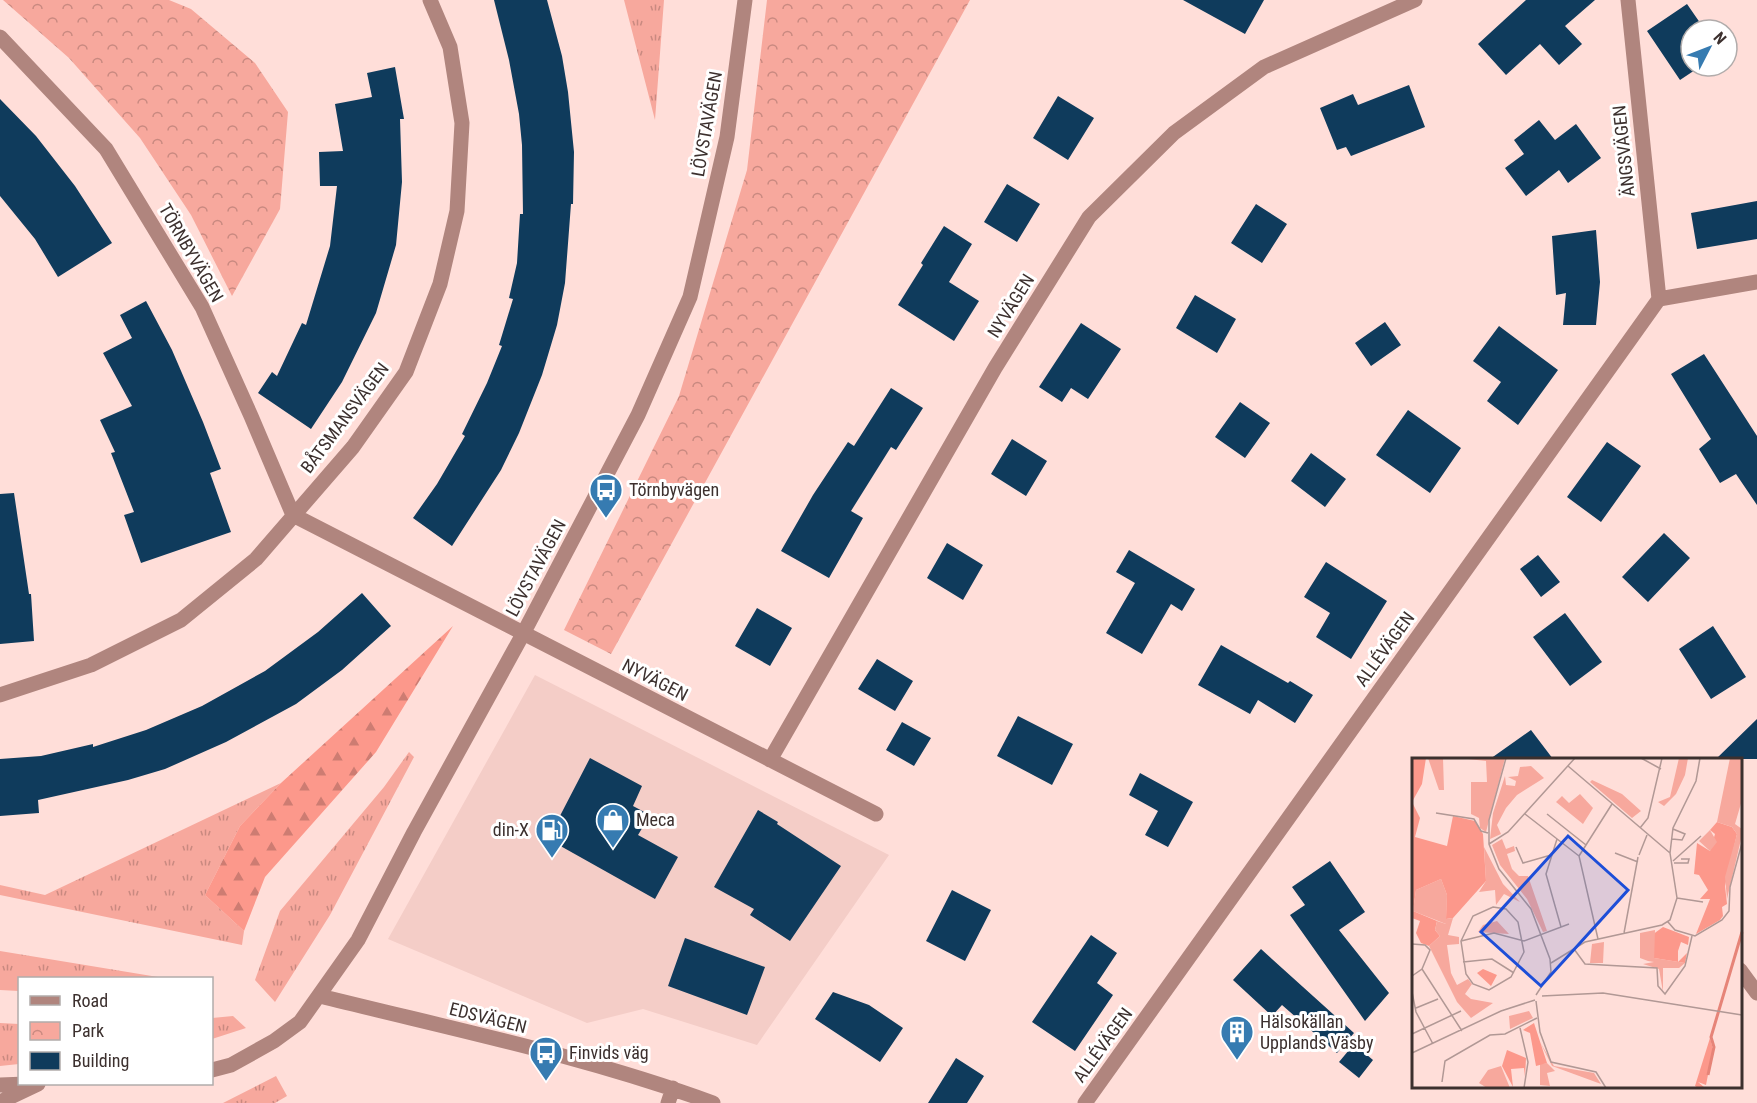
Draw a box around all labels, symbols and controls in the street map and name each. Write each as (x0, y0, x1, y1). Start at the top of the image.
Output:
north arrow (1679, 18, 1739, 78)
text: N (1709, 28, 1730, 48)
street label: LÖVSTAVÄGEN (687, 70, 726, 178)
street label: ÄNGSVÄGEN (1608, 104, 1639, 198)
street label: TÖRNBYVÄGEN (155, 200, 228, 306)
street label: NYVÄGEN (983, 270, 1038, 341)
street label: BÅTSMANSVÄGEN (295, 358, 393, 477)
bus stop icon: Törnbyvägen (588, 472, 624, 519)
place label: Törnbyvägen (629, 479, 719, 500)
street label: LÖVSTAVÄGEN (501, 516, 570, 620)
street label: ALLÉVÄGEN (1351, 607, 1419, 690)
street label: NYVÄGEN (619, 654, 692, 705)
inset map (1412, 758, 1742, 1088)
shop icon: Meca (595, 802, 631, 849)
place label: Meca (636, 809, 675, 830)
fuel station icon: din-X (534, 812, 570, 859)
place label: din-X (493, 819, 529, 840)
legend (18, 977, 213, 1085)
text: Road (72, 990, 108, 1011)
street label: EDSVÄGEN (447, 998, 529, 1037)
street label: ALLÉVÄGEN (1069, 1003, 1137, 1086)
place label: Hälsokällan Upplands Väsby (1260, 1011, 1374, 1053)
building icon: Hälsokällan Upplands Väsby (1219, 1014, 1255, 1061)
text: Park (72, 1020, 104, 1041)
bus stop icon: Finvids väg (528, 1035, 564, 1082)
place label: Finvids väg (569, 1042, 649, 1063)
text: Building (72, 1050, 129, 1071)

